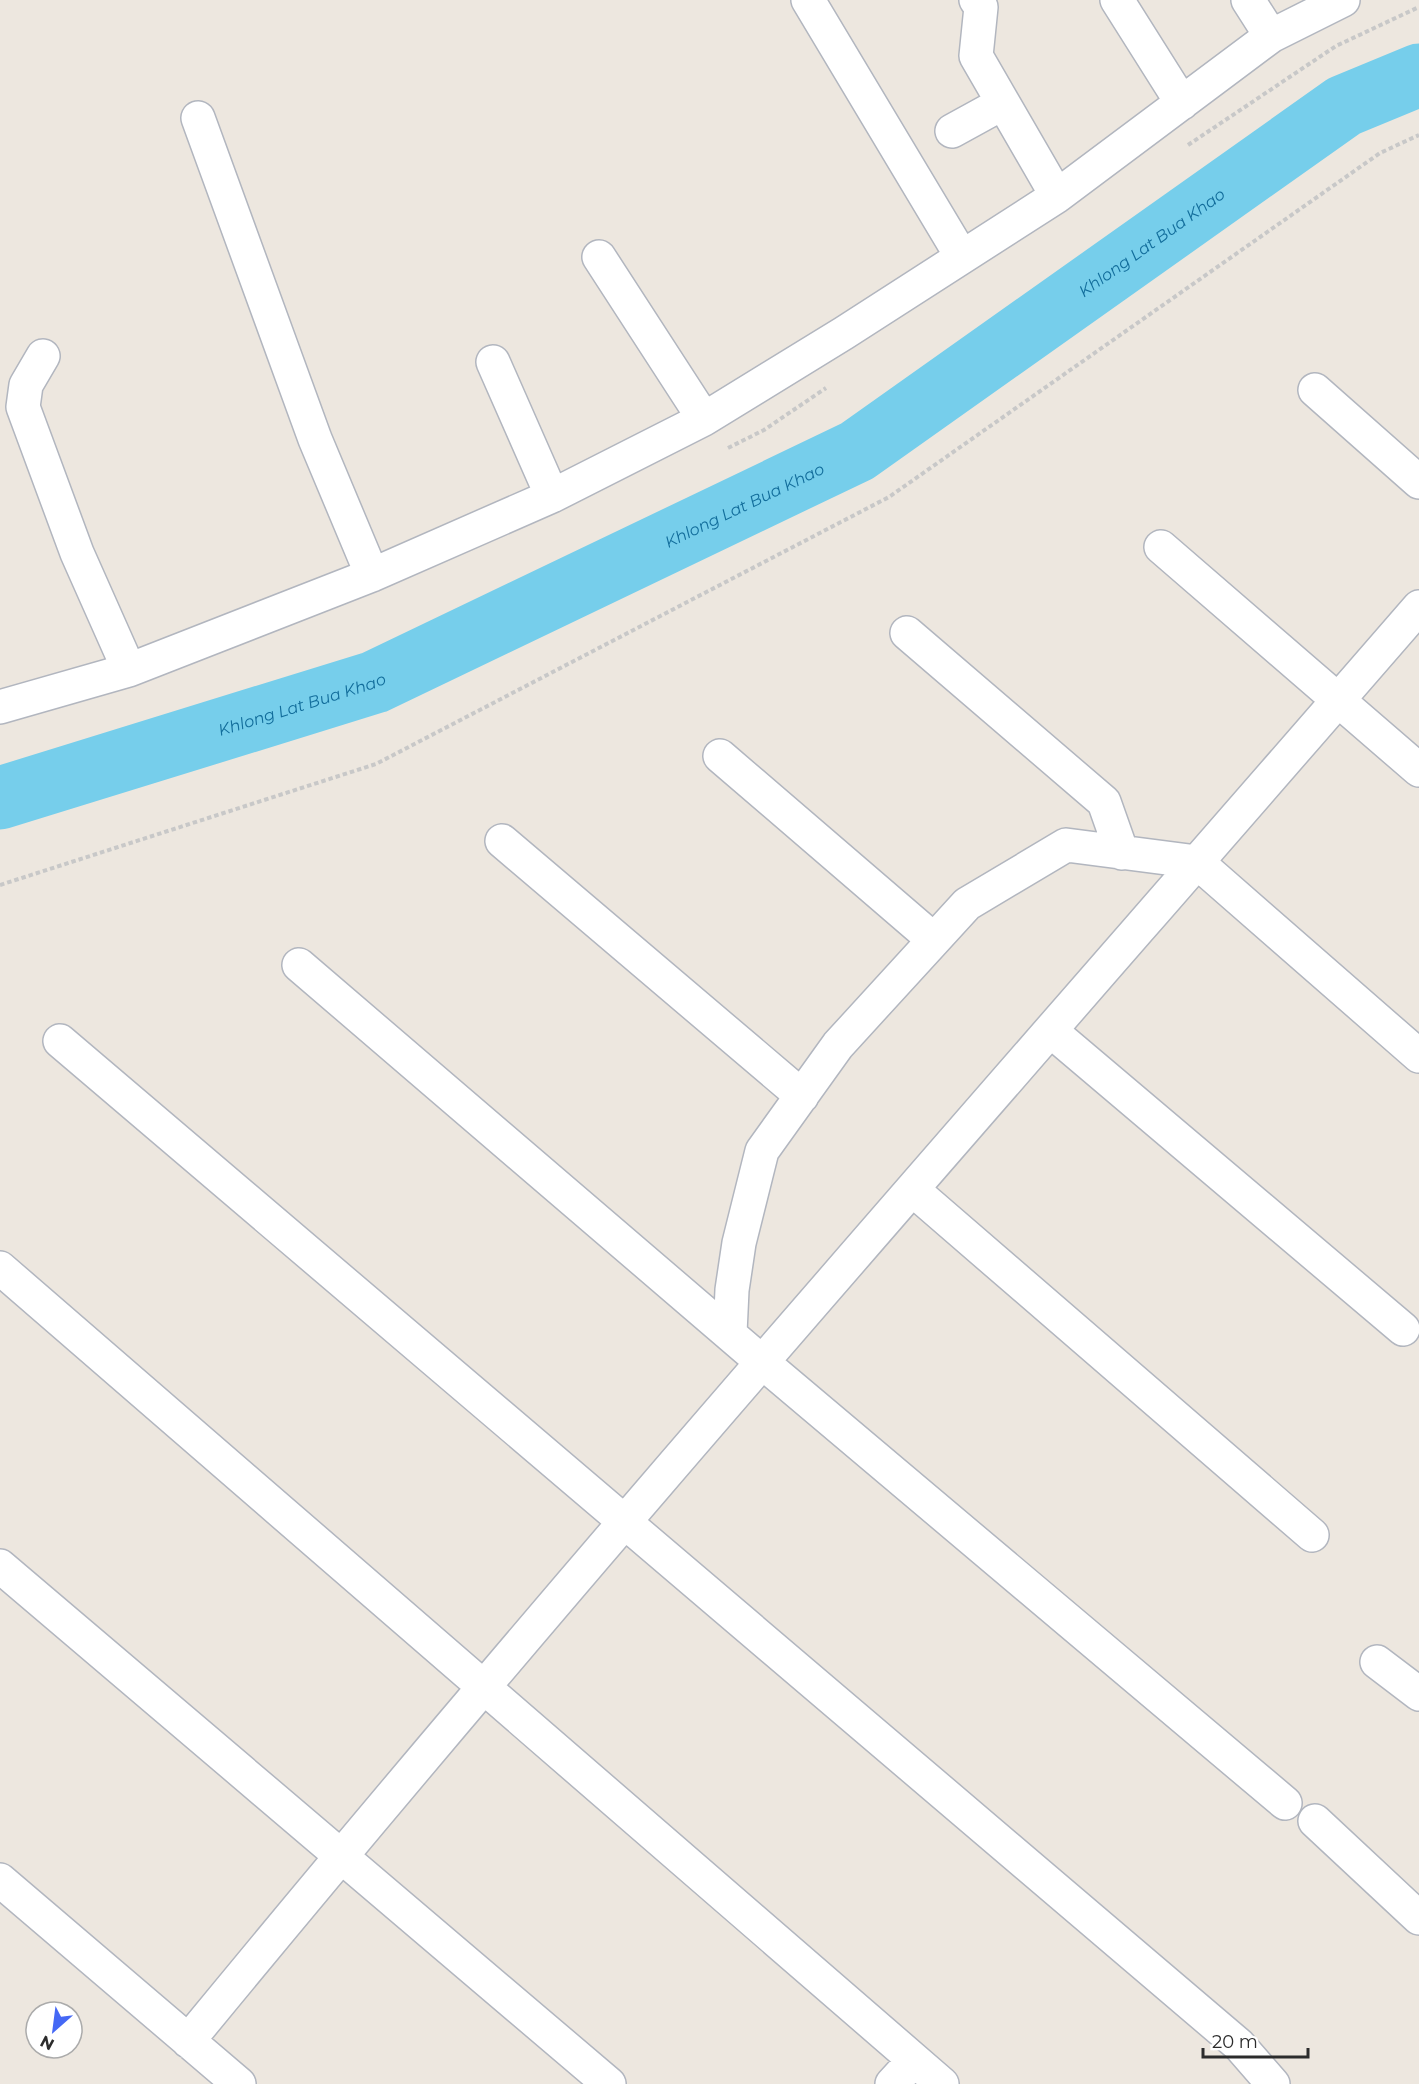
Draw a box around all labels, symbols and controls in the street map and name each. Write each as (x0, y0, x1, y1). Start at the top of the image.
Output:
water label: Khlong Lat Bua Khao (1075, 184, 1228, 301)
water label: Khlong Lat Bua Khao (661, 459, 827, 551)
water label: Khlong Lat Bua Khao (216, 669, 389, 739)
north arrow (24, 2000, 84, 2060)
scale bar (1203, 2021, 1308, 2059)
text: N (37, 2031, 57, 2054)
text: 20 m (1212, 2031, 1258, 2053)

